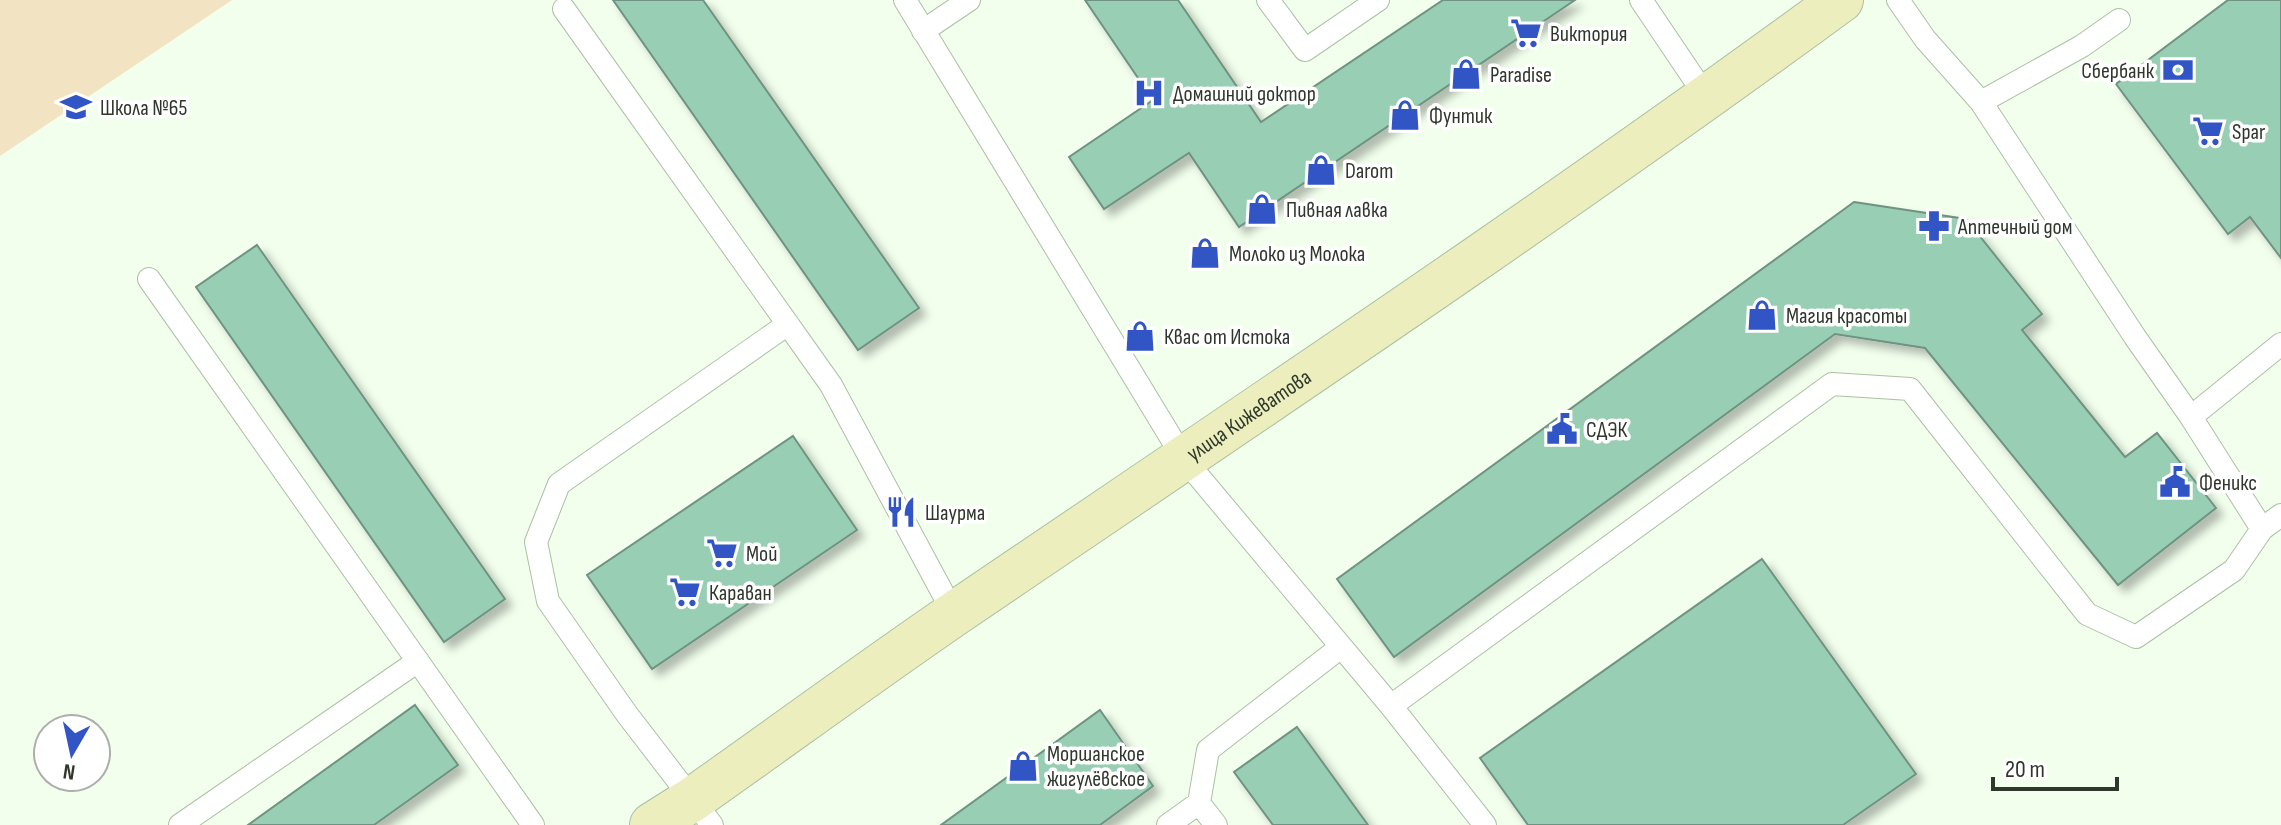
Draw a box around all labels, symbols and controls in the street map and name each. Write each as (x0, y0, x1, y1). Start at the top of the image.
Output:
supermarket icon: Виктория (1509, 16, 1543, 50)
place label: Виктория (1550, 21, 1627, 48)
bank icon: Сбербанк (2161, 53, 2195, 87)
shop icon: Paradise (1449, 57, 1483, 91)
place label: Сбербанк (2081, 58, 2155, 85)
place label: Paradise (1490, 62, 1552, 89)
hospital icon: Домашний доктор (1132, 76, 1166, 110)
place label: Домашний доктор (1173, 81, 1316, 108)
school or university icon: Школа №65 (59, 90, 93, 124)
place label: Школа №65 (100, 95, 187, 122)
shop icon: Фунтик (1388, 98, 1422, 132)
place label: Фунтик (1429, 103, 1493, 130)
supermarket icon: Spar (2191, 114, 2225, 148)
place label: Spar (2232, 119, 2265, 146)
shop icon: Darom (1304, 153, 1338, 187)
place label: Darom (1345, 158, 1393, 185)
shop icon: Пивная лавка (1245, 192, 1279, 226)
place label: Пивная лавка (1286, 197, 1388, 224)
pharmacy icon: Аптечный дом (1917, 209, 1951, 243)
place label: Аптечный дом (1957, 214, 2072, 241)
shop icon: Молоко из Молока (1188, 236, 1222, 270)
place label: Молоко из Молока (1229, 241, 1365, 268)
shop icon: Магия красоты (1745, 298, 1779, 332)
place label: Магия красоты (1786, 303, 1907, 330)
shop icon: Квас от Истока (1123, 319, 1157, 353)
place label: Квас от Истока (1164, 324, 1290, 351)
street label: улица Кижеватова (1182, 364, 1317, 468)
public building icon: СДЭК (1545, 412, 1579, 446)
place label: СДЭК (1586, 417, 1627, 444)
public building icon: Феникс (2158, 465, 2192, 499)
place label: Феникс (2199, 470, 2257, 497)
restaurant icon: Шаурма (884, 495, 918, 529)
place label: Шаурма (925, 500, 985, 527)
supermarket icon: Мой (705, 536, 739, 570)
place label: Мой (746, 541, 777, 568)
supermarket icon: Караван (668, 575, 702, 609)
place label: Караван (709, 580, 772, 607)
north arrow (32, 713, 112, 793)
place label: Моршанское жигулёвское (1047, 741, 1145, 793)
scale bar (1993, 741, 2117, 791)
shop icon: Моршанское жигулёвское (1006, 749, 1040, 783)
text: 20 m (2005, 755, 2045, 784)
text: N (61, 757, 77, 786)

